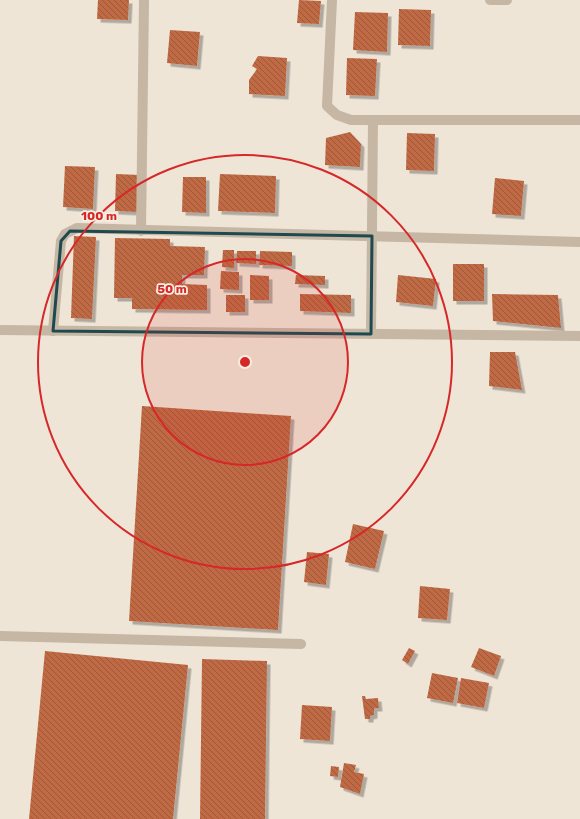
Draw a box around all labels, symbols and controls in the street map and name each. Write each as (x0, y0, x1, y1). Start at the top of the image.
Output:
text: 100 m (81, 209, 117, 223)
text: 50 m (157, 282, 187, 296)
centre of rings (238, 355, 252, 369)

